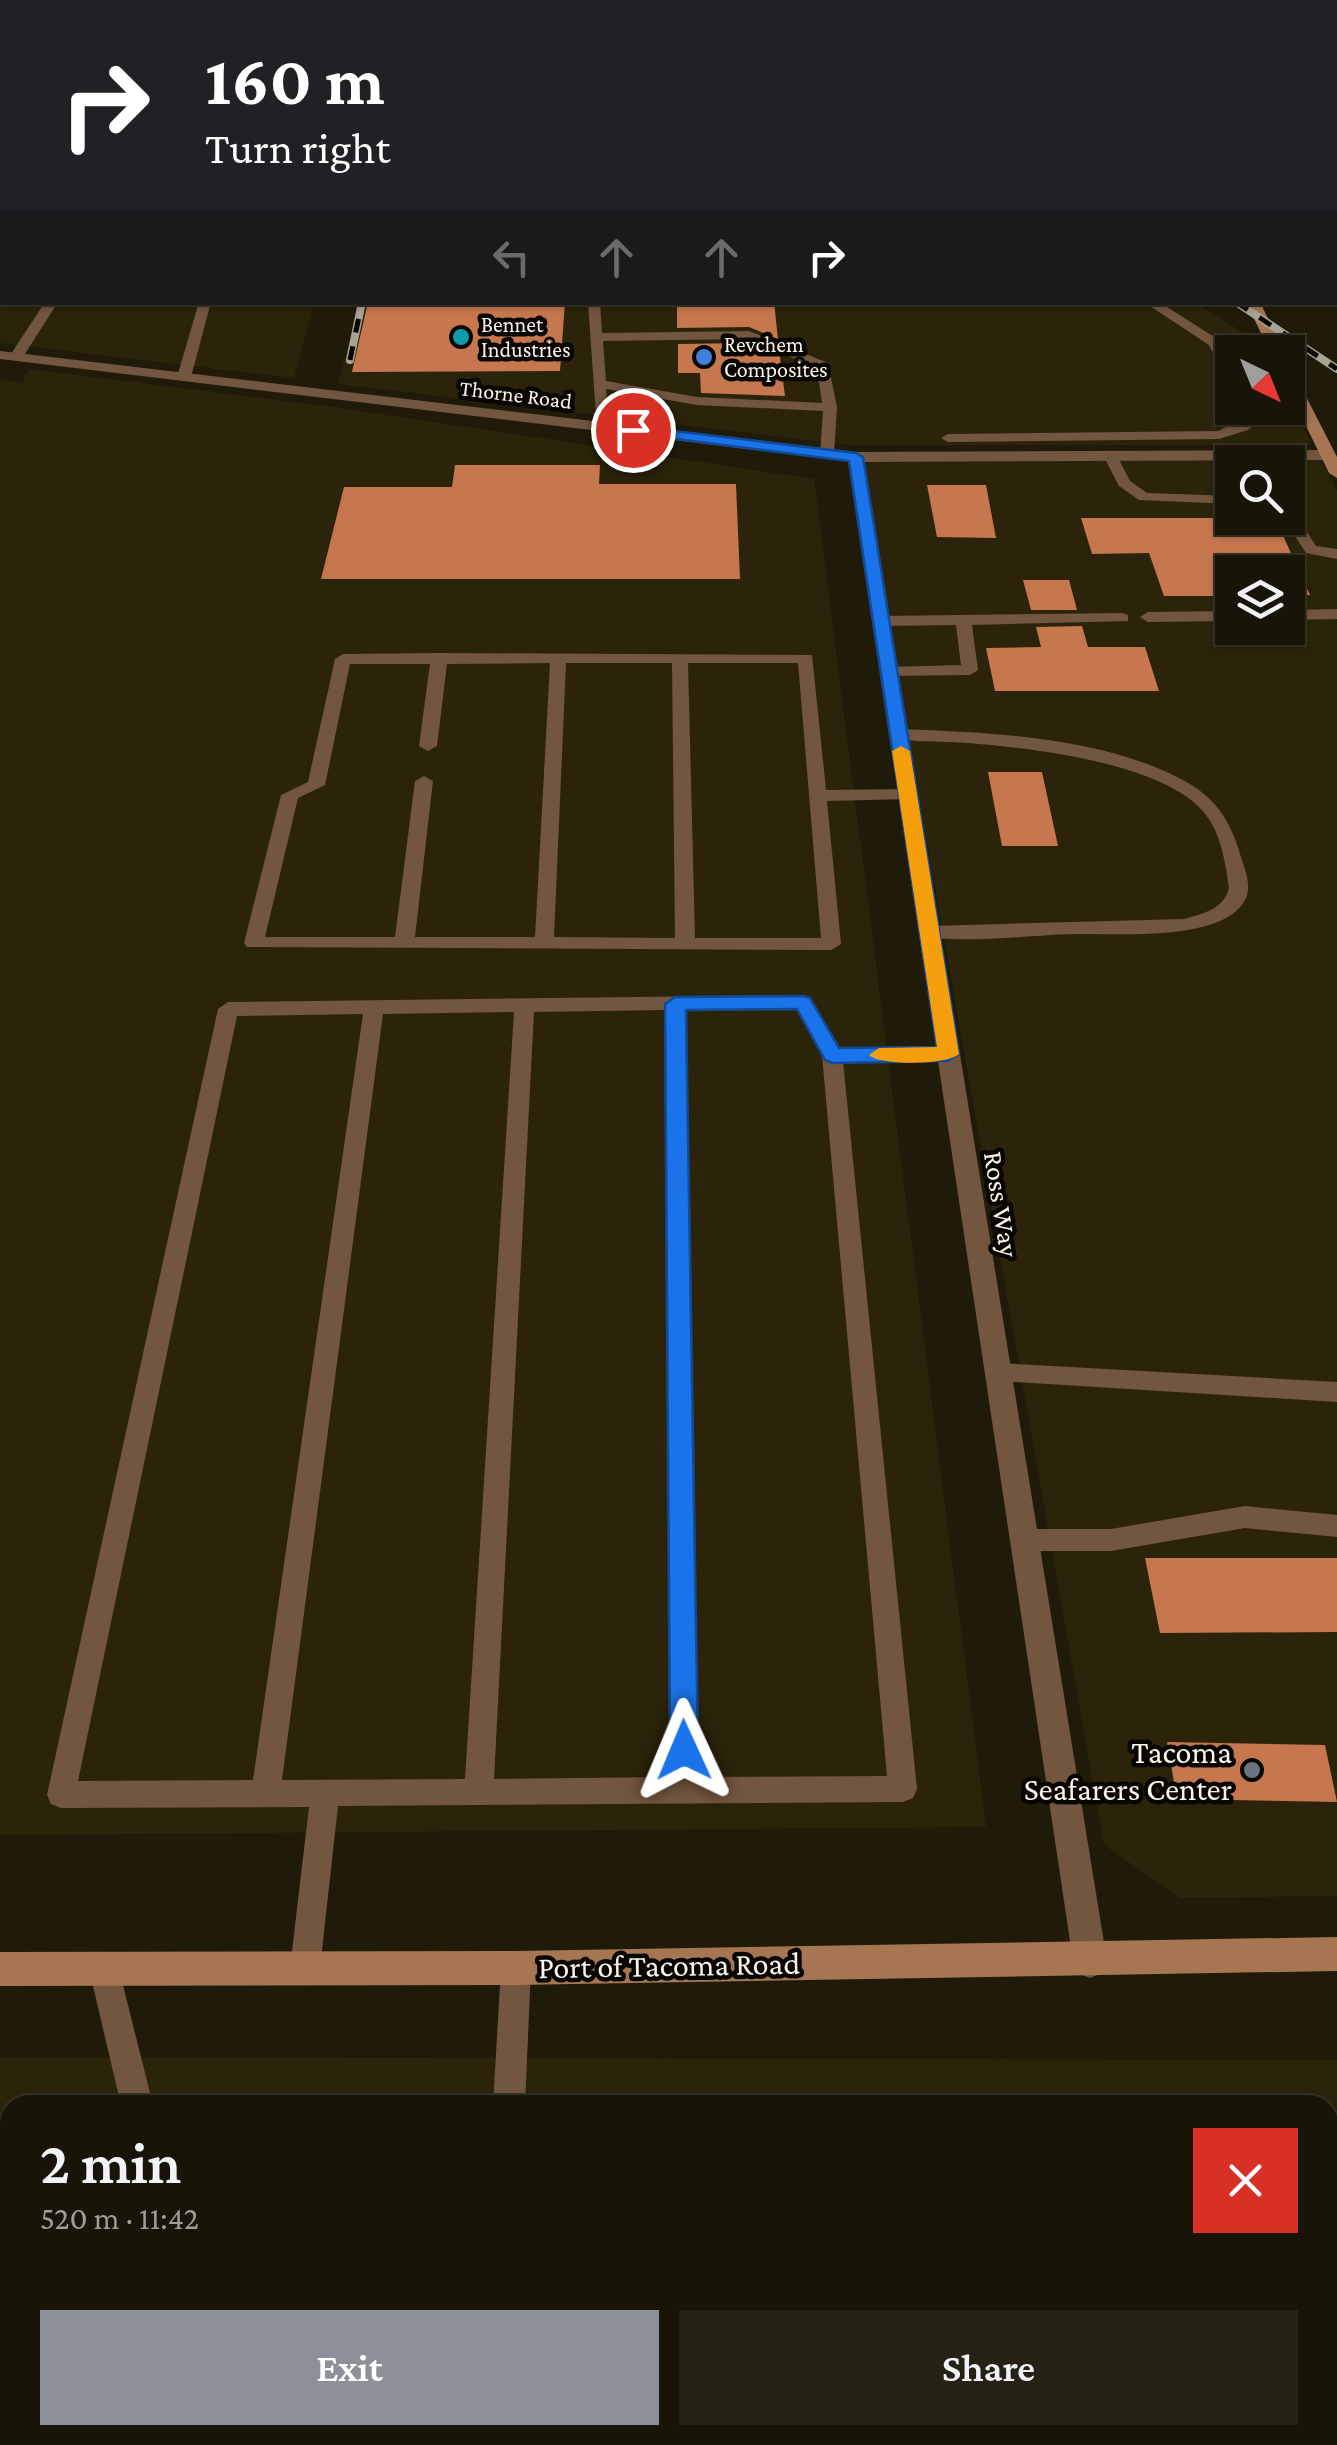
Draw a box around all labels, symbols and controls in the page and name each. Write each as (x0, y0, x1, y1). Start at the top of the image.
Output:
icon: right (40, 40, 170, 170)
text: 160 m (205, 41, 385, 119)
text: Turn right (205, 123, 390, 173)
icon: left (484, 230, 539, 285)
icon: ahead (589, 230, 644, 285)
icon: ahead (694, 230, 749, 285)
icon: right (799, 230, 854, 285)
place label: Bennet Industries (481, 312, 571, 362)
marker: Bennet Industries (450, 326, 472, 348)
place label: Revchem Composites (724, 332, 828, 382)
north arrow (1215, 335, 1305, 425)
map controls (1215, 335, 1305, 645)
marker: Revchem Composites (693, 346, 715, 368)
street label: Thorne Road (458, 375, 574, 414)
pin (591, 388, 676, 473)
icon: arrive (606, 403, 661, 458)
button: search (1215, 445, 1305, 535)
button: layers (1215, 555, 1305, 645)
street label: Ross Way (978, 1149, 1025, 1260)
position arrow (632, 1698, 736, 1802)
place label: Tacoma Seafarers Center (1024, 1734, 1232, 1807)
marker: Tacoma Seafarers Center (1241, 1759, 1263, 1781)
street label: Port of Tacoma Road (538, 1945, 801, 1985)
button: close (1193, 2128, 1298, 2233)
text: 2 min (40, 2129, 181, 2196)
text: 520 m · 11:42 (40, 2200, 199, 2236)
button: Exit (40, 2310, 659, 2425)
button: Share (679, 2310, 1298, 2425)

